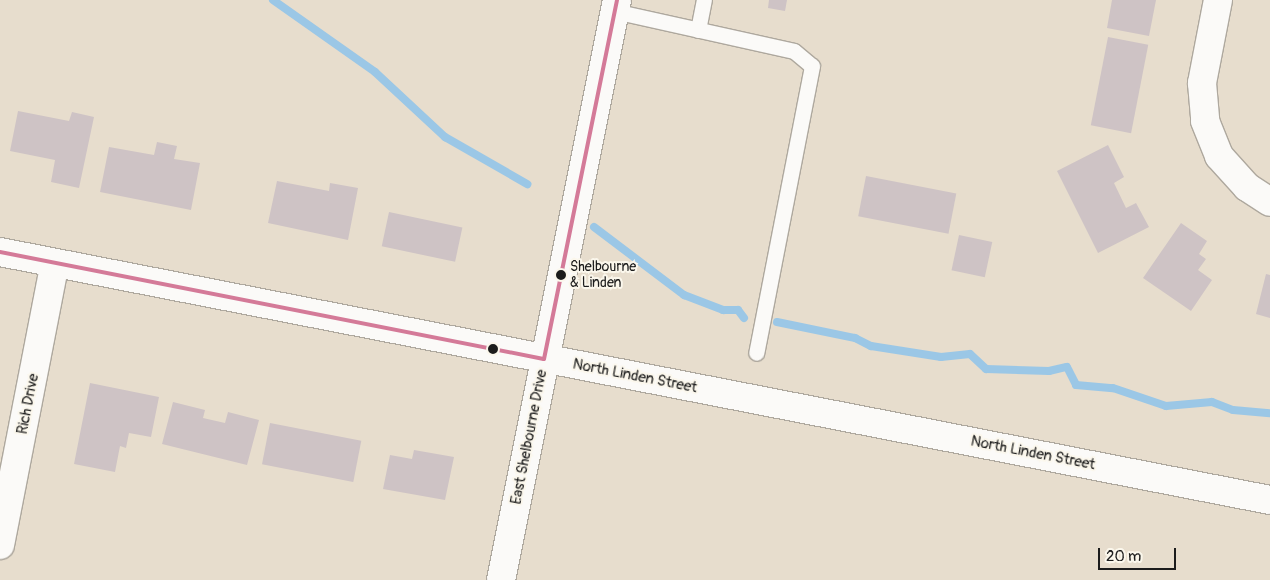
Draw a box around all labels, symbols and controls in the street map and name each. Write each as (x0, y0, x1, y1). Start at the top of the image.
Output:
place label: Shelbourne & Linden (570, 259, 636, 292)
marker: Shelbourne & Linden (556, 270, 566, 280)
unlabelled marker (488, 344, 498, 354)
street label: North Linden Street (571, 355, 699, 397)
street label: East Shelbourne Drive (507, 368, 551, 506)
street label: Rich Drive (13, 372, 43, 436)
street label: North Linden Street (969, 432, 1097, 474)
scale bar (1100, 538, 1178, 570)
text: 20 m (1106, 547, 1141, 566)

